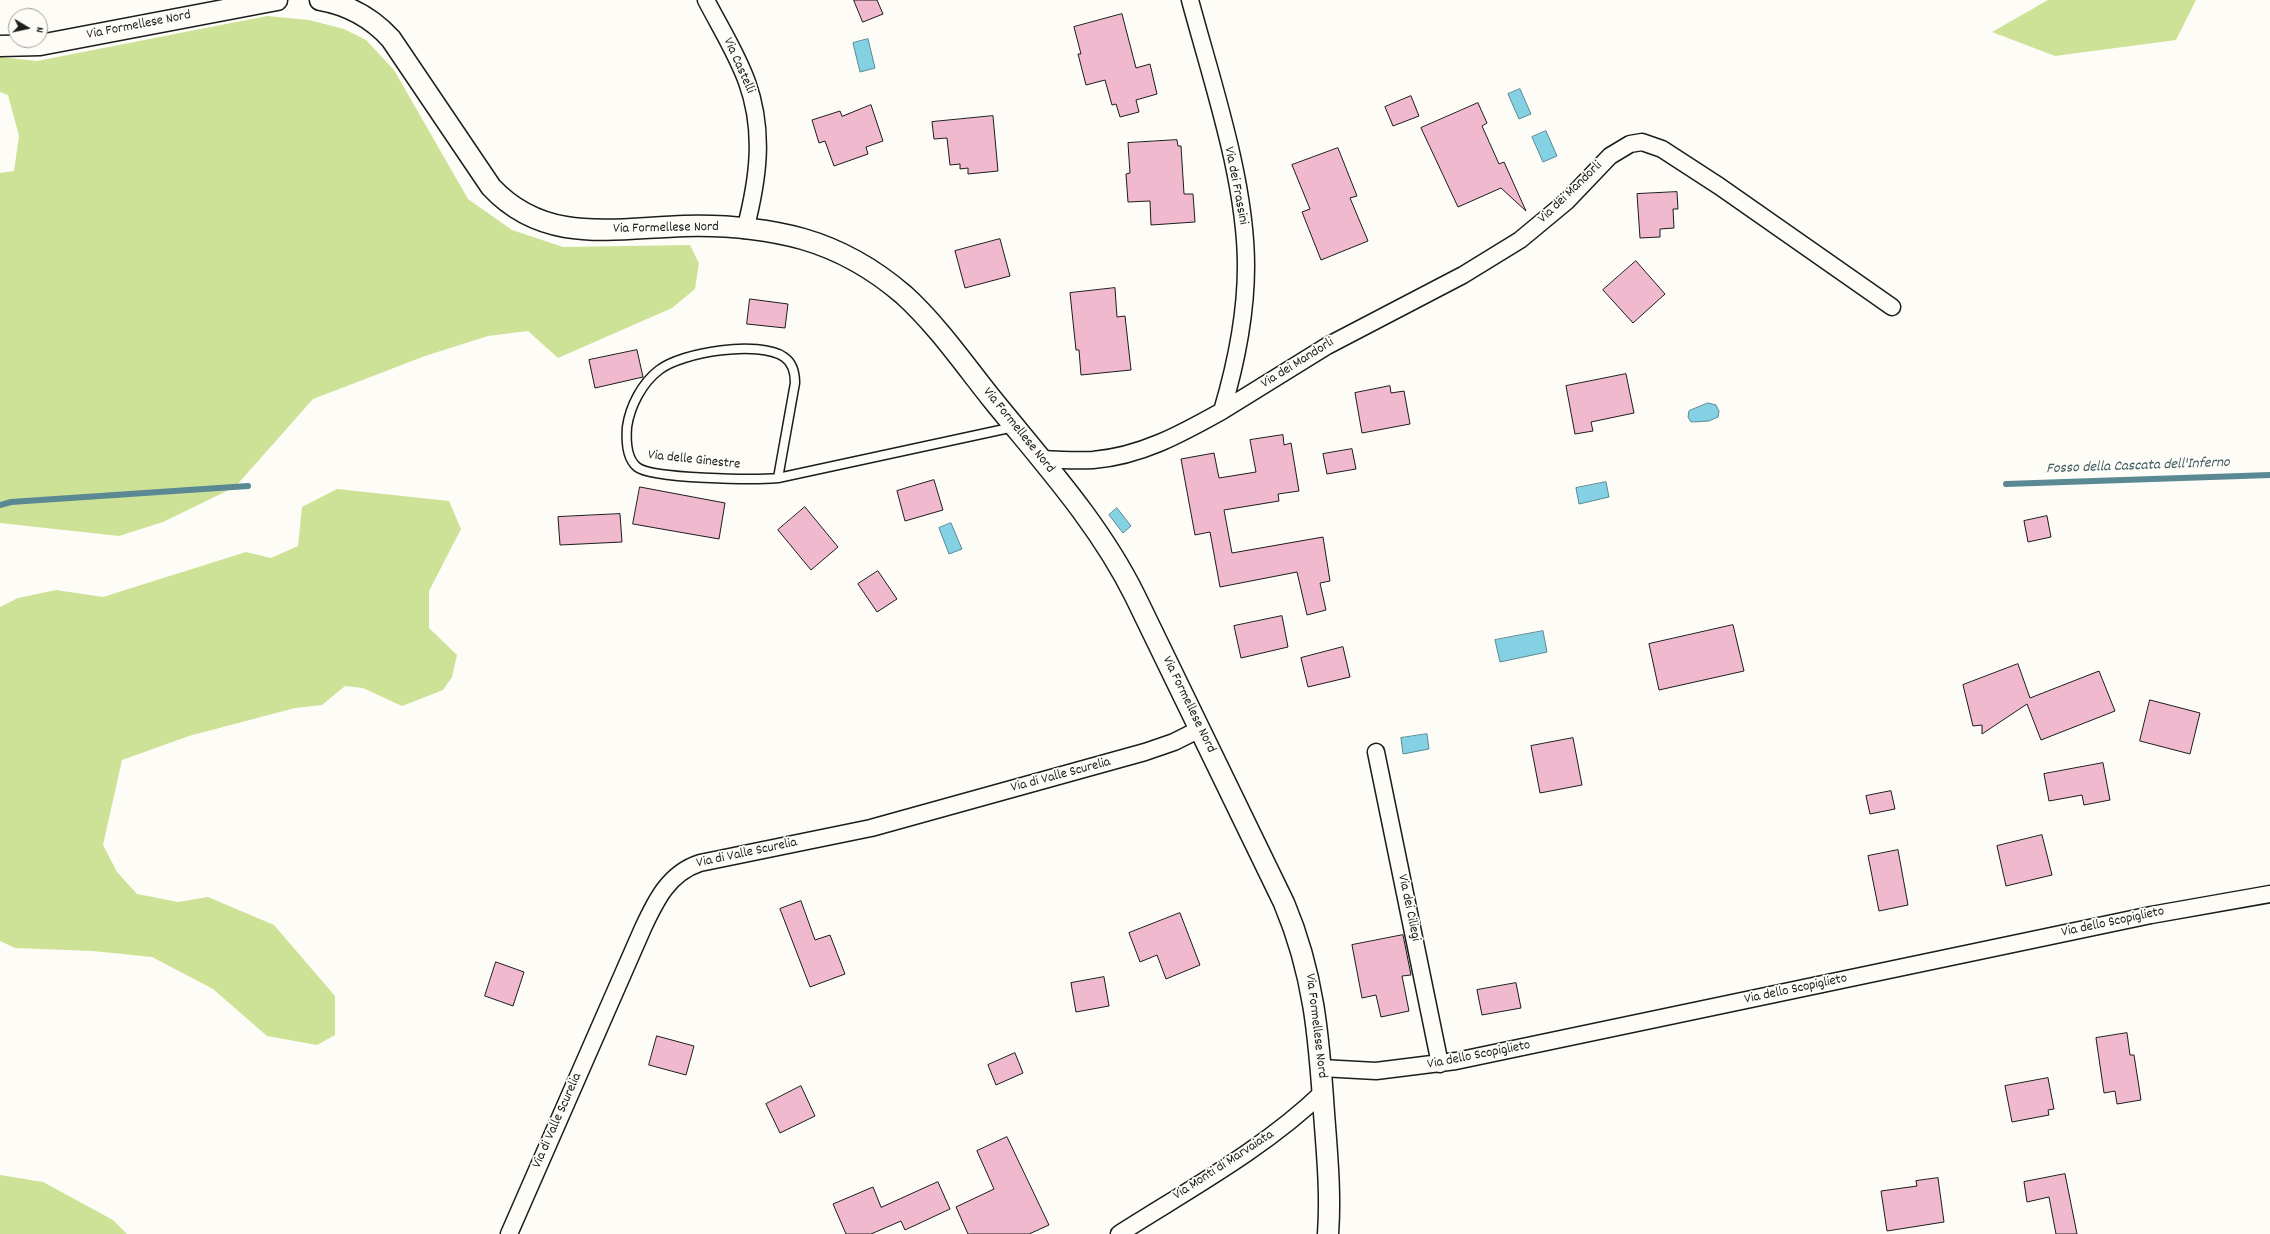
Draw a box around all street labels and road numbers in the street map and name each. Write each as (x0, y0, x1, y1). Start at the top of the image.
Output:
street label: Via Formellese Nord (86, 8, 192, 44)
street label: Via Castelli (718, 36, 758, 96)
street label: Via dei Frassini (1219, 146, 1251, 226)
street label: Via dei Mandorli (1535, 158, 1607, 228)
street label: Via Formellese Nord (613, 220, 719, 238)
street label: Via dei Mandorli (1258, 335, 1338, 393)
street label: Via Formellese Nord (978, 385, 1058, 477)
street label: Via delle Ginestre (647, 448, 741, 474)
street label: Via Formellese Nord (1157, 654, 1219, 756)
street label: Via di Valle Scurelia (1009, 755, 1113, 797)
street label: Via di Valle Scurelia (695, 835, 799, 873)
street label: Via dei Ciliegi (1393, 873, 1423, 943)
street label: Via dello Scopiglieto (2060, 904, 2166, 942)
street label: Via dello Scopiglieto (1743, 971, 1849, 1009)
street label: Via Formellese Nord (1300, 973, 1330, 1079)
street label: Via dello Scopiglieto (1426, 1038, 1532, 1074)
street label: Via di Valle Scurelia (530, 1071, 586, 1171)
street label: Via Monti di Marvaiata (1171, 1127, 1277, 1205)

